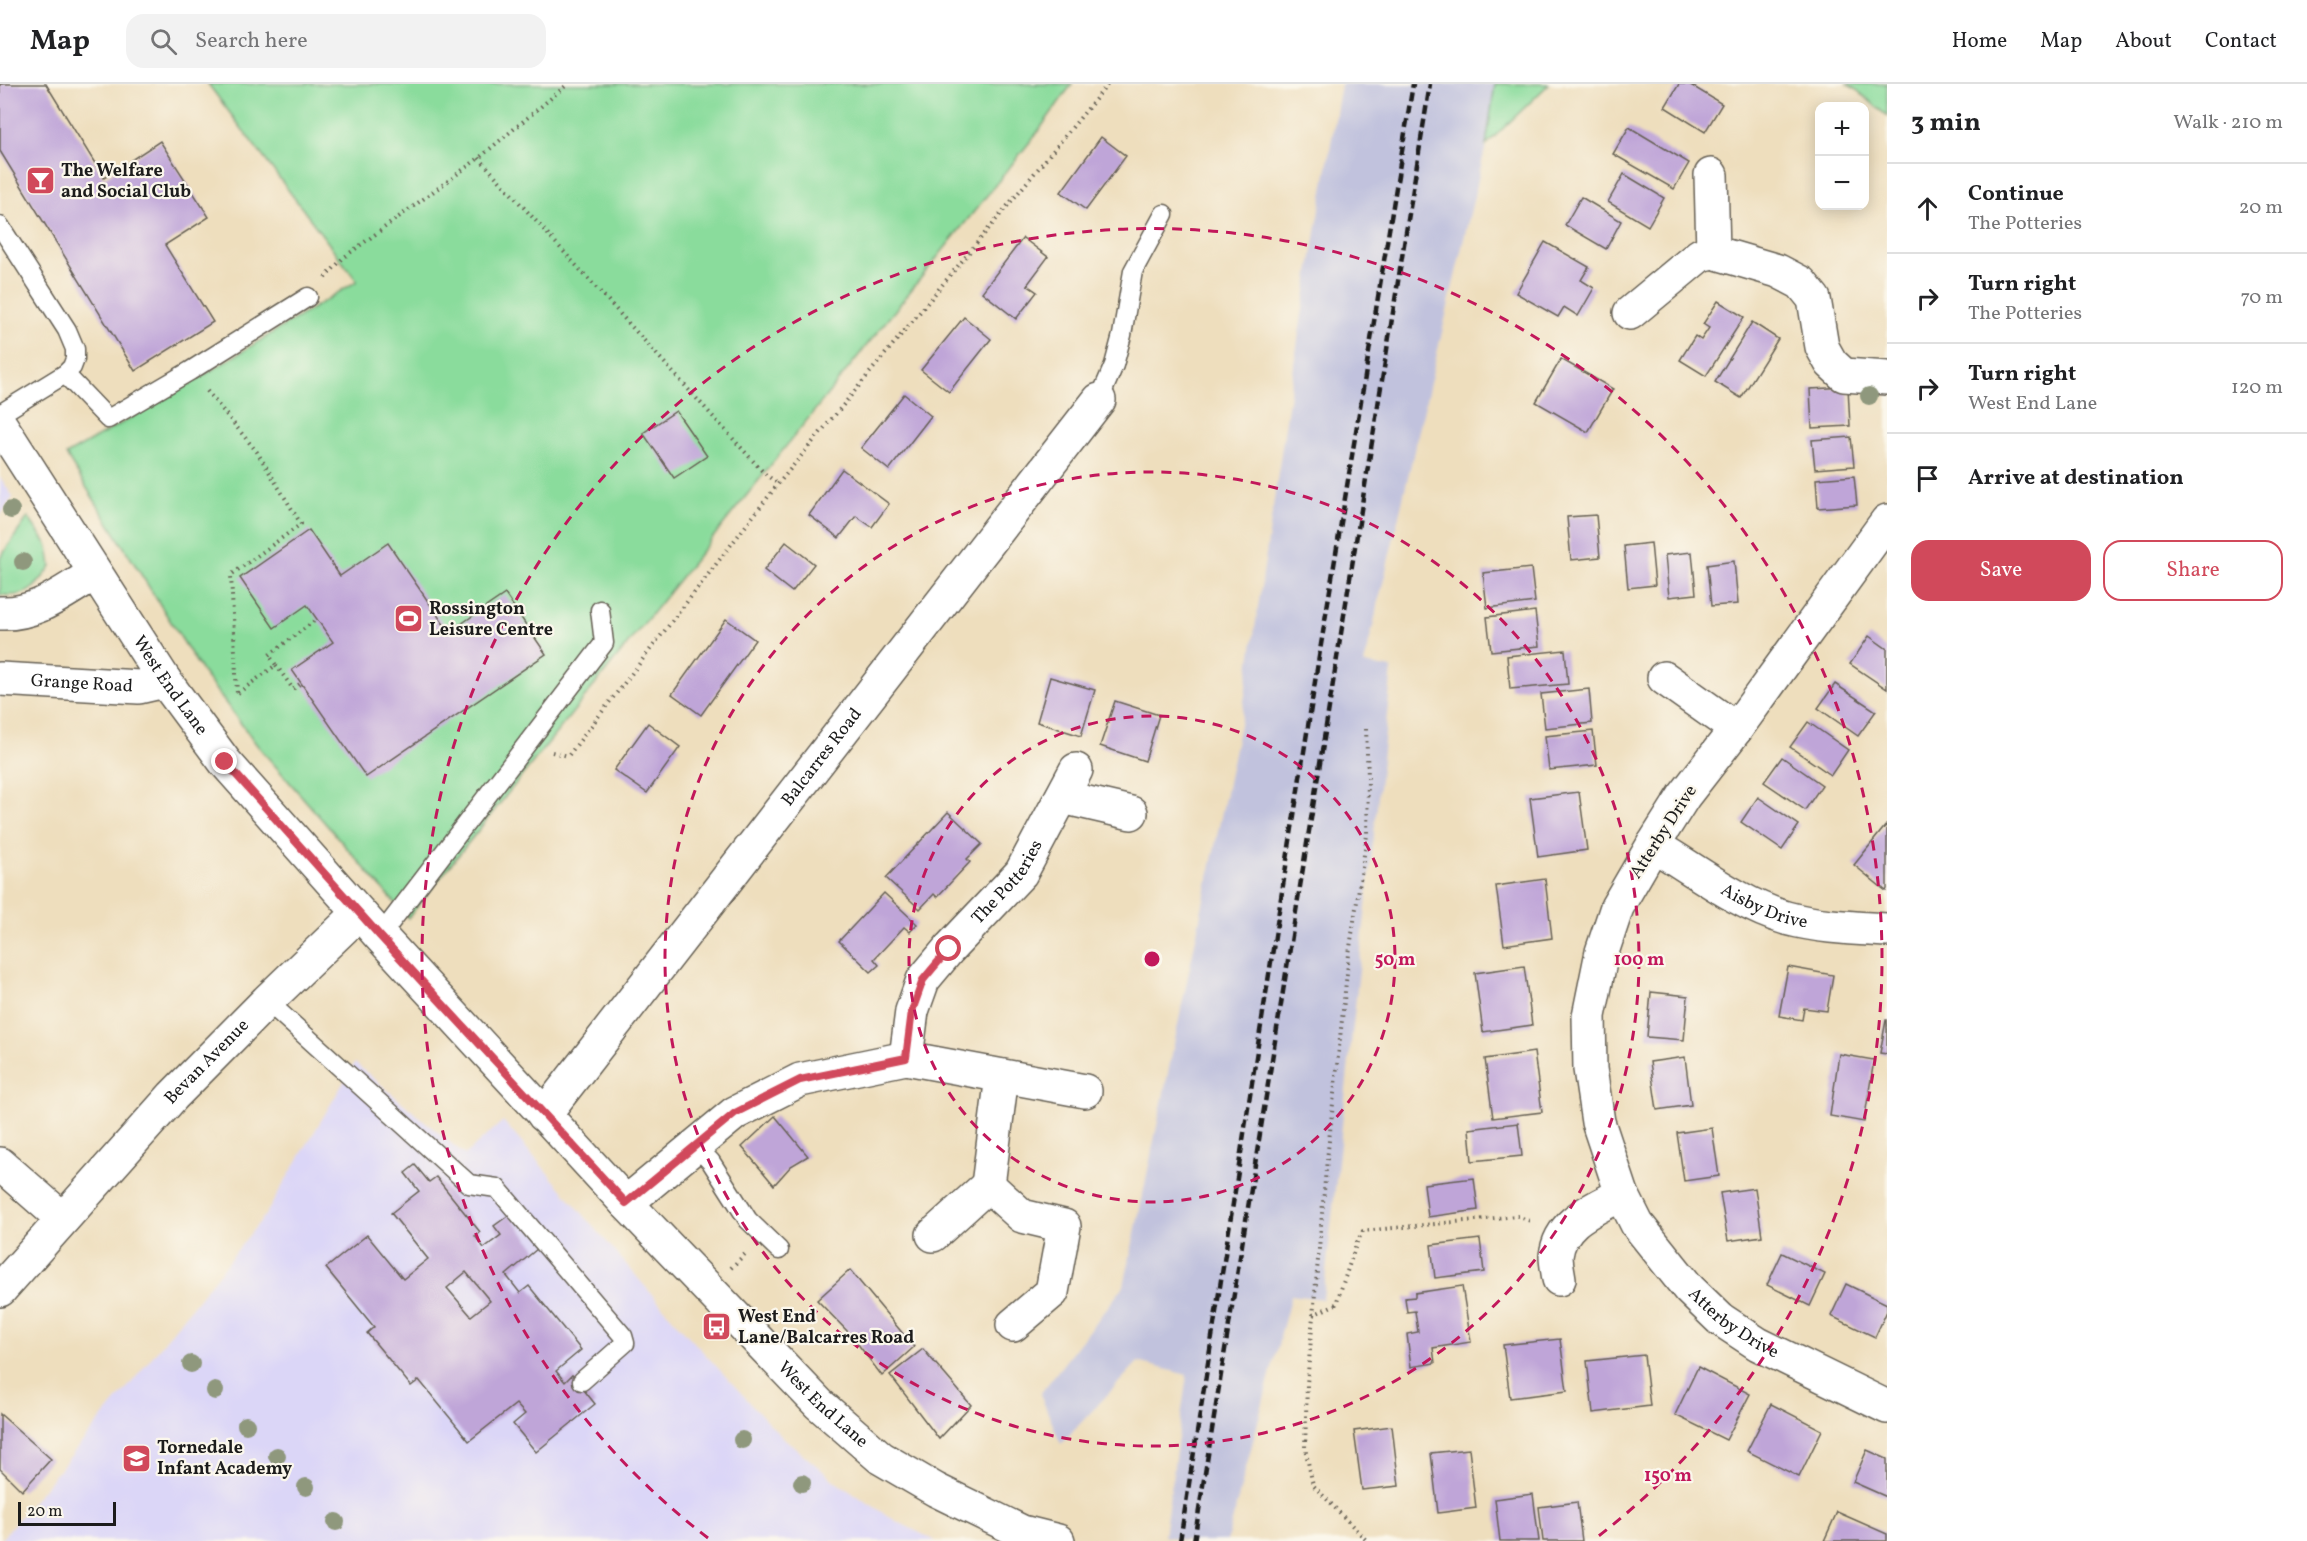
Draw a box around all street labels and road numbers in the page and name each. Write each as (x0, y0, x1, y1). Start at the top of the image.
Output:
street label: West End Lane (127, 631, 214, 741)
street label: Grange Road (30, 668, 134, 699)
street label: Balcarres Road (776, 703, 868, 812)
street label: Atterby Drive (1624, 780, 1704, 884)
street label: The Potteries (966, 835, 1049, 930)
street label: Aisby Drive (1716, 878, 1810, 935)
street label: Bevan Avenue (159, 1013, 255, 1110)
street label: Atterby Drive (1682, 1282, 1783, 1365)
street label: West End Lane (772, 1356, 873, 1454)

